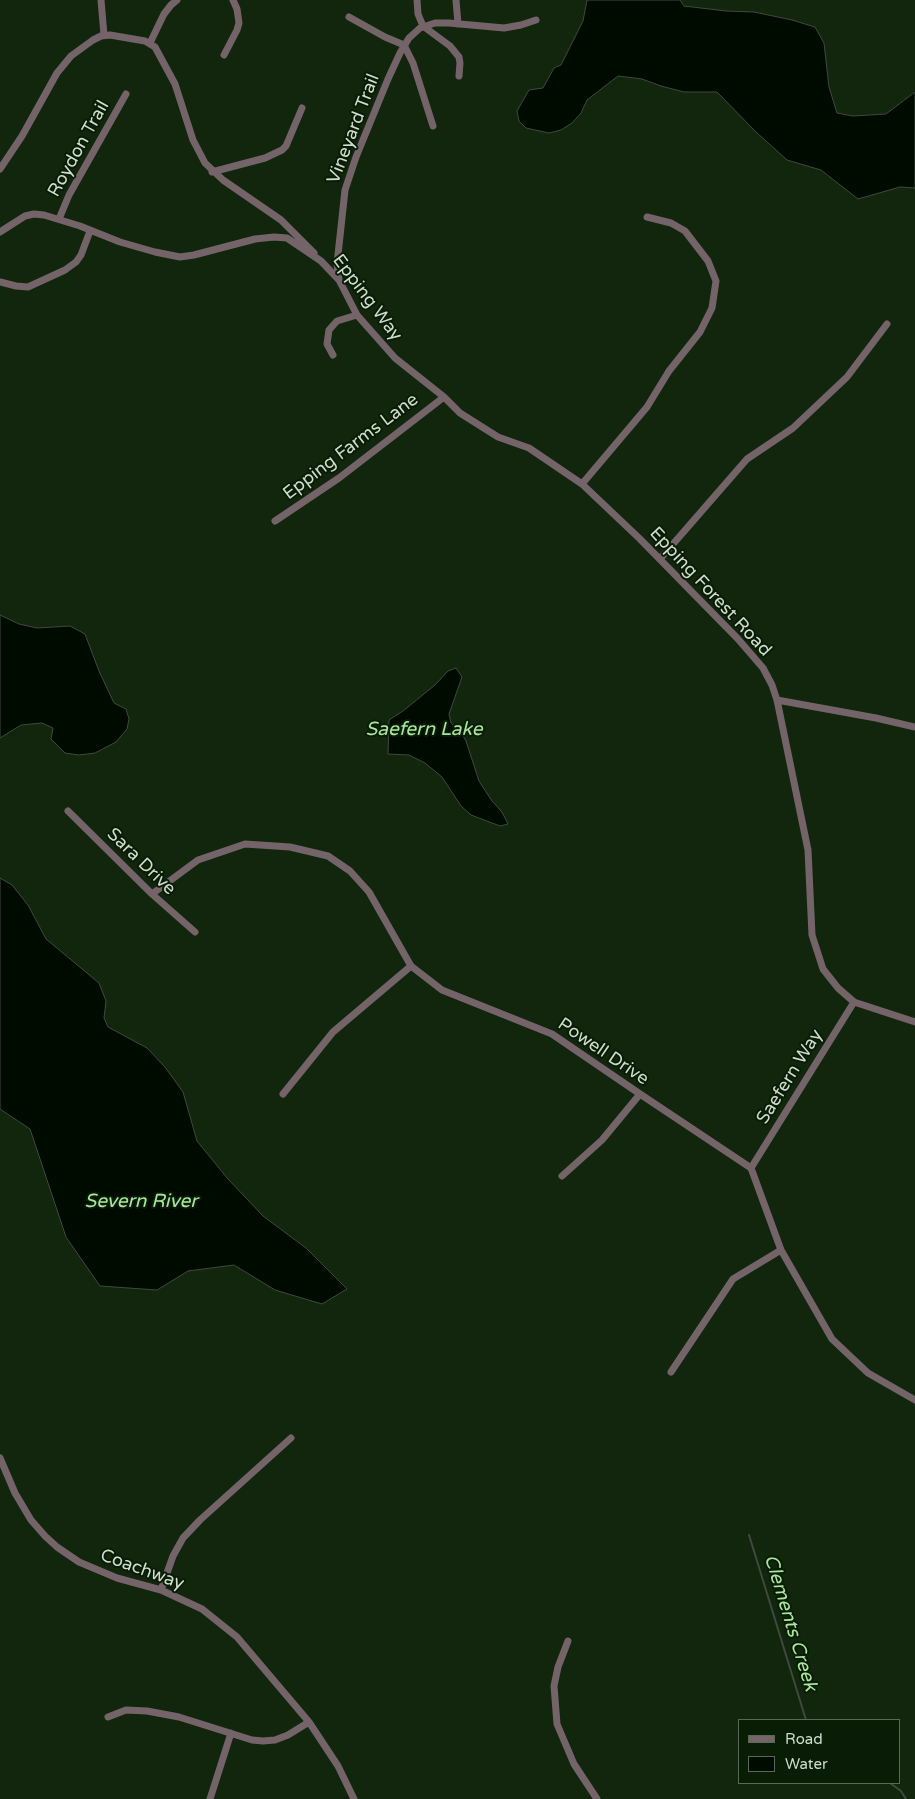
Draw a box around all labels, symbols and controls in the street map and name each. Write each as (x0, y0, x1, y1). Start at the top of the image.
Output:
street label: Vineyard Trail (323, 71, 385, 187)
street label: Roydon Trail (44, 97, 114, 201)
street label: Epping Way (327, 251, 407, 345)
street label: Epping Farms Lane (279, 389, 423, 505)
street label: Epping Forest Road (645, 523, 775, 661)
water label: Saefern Lake (366, 719, 482, 741)
street label: Sara Drive (102, 824, 180, 900)
street label: Powell Drive (553, 1014, 653, 1090)
street label: Saefern Way (752, 1026, 828, 1128)
water label: Severn River (84, 1191, 198, 1213)
street label: Coachway (97, 1545, 187, 1595)
water label: Clements Creek (758, 1552, 822, 1694)
legend (738, 1719, 900, 1784)
text: Road (785, 1730, 823, 1748)
text: Water (785, 1755, 828, 1773)

